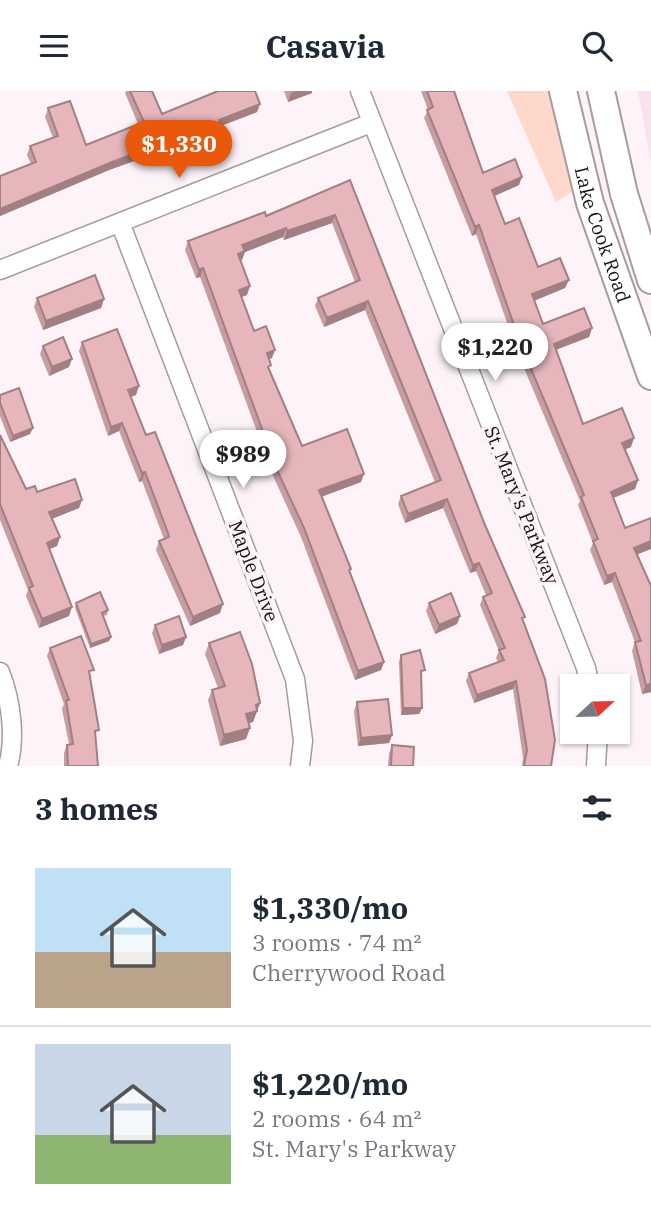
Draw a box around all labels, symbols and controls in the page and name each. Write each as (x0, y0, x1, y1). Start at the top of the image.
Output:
text: Casavia (265, 25, 386, 67)
icon: menu (35, 27, 73, 65)
icon: search (578, 27, 616, 65)
pin: $1,330 (122, 120, 236, 180)
text: $1,330 (141, 128, 217, 158)
street label: Lake Cook Road (570, 164, 636, 306)
pin: $1,220 (438, 323, 552, 383)
text: $1,220 (457, 331, 533, 361)
street label: St. Mary's Parkway (479, 422, 565, 588)
pin: $989 (202, 431, 284, 490)
text: $989 (215, 438, 271, 468)
street label: Maple Drive (224, 517, 284, 625)
north arrow (560, 674, 630, 744)
map controls (560, 674, 630, 744)
text: 3 homes (35, 789, 158, 828)
icon: filters (578, 789, 616, 827)
text: $1,330/mo (252, 888, 408, 927)
icon: home (91, 896, 175, 980)
text: 3 rooms · 74 m² (252, 927, 422, 957)
text: Cherrywood Road (252, 957, 446, 987)
text: $1,220/mo (252, 1064, 408, 1103)
icon: home (91, 1072, 175, 1156)
text: 2 rooms · 64 m² (252, 1103, 422, 1133)
text: St. Mary's Parkway (252, 1133, 456, 1163)

